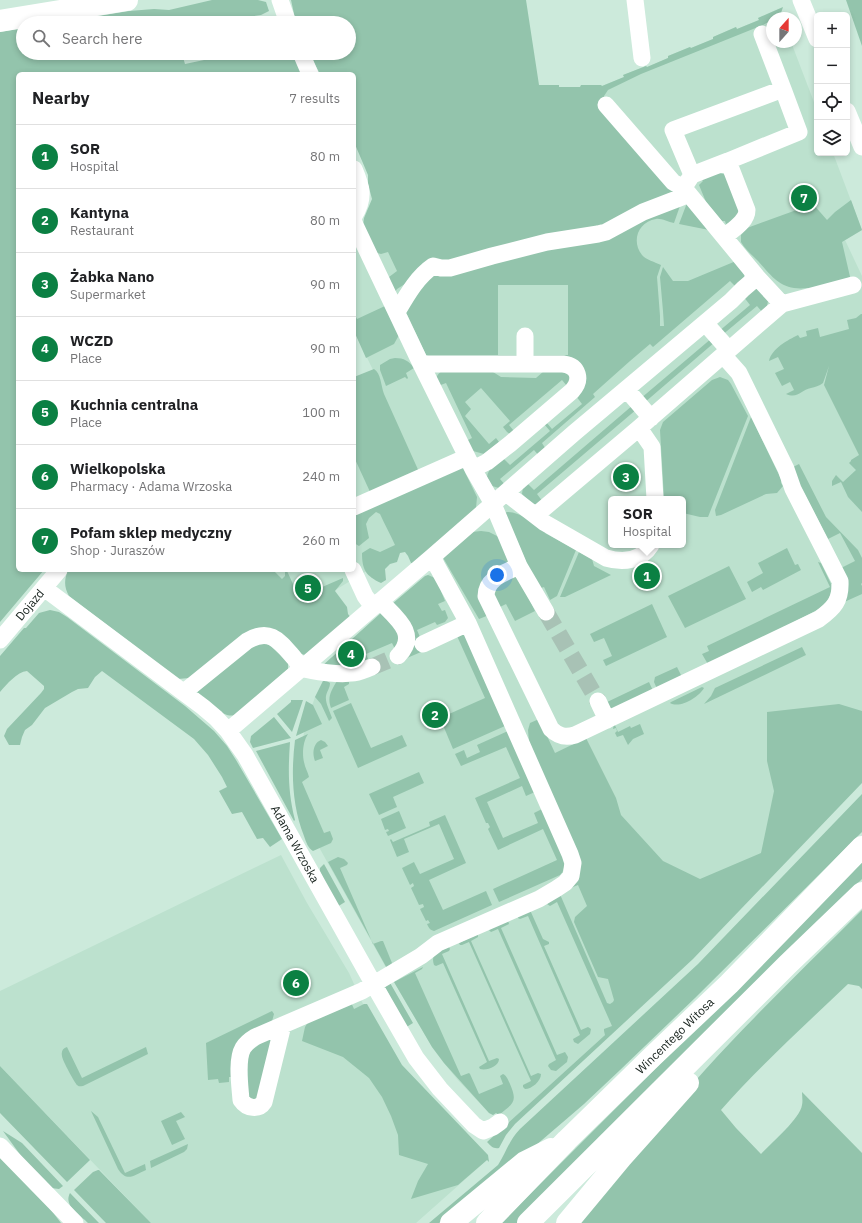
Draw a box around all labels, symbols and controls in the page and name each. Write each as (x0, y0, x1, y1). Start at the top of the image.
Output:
north arrow (766, 12, 802, 48)
map controls (814, 12, 850, 156)
button: + (814, 12, 850, 48)
search box (16, 16, 356, 60)
icon: search (30, 27, 52, 49)
text: Search here (62, 29, 142, 48)
button: − (814, 48, 850, 84)
button: locate (814, 84, 850, 120)
text: Nearby (32, 87, 90, 109)
text: 7 results (289, 90, 340, 107)
button: layers (814, 120, 850, 156)
text: SOR (70, 139, 100, 158)
text: 1 (41, 148, 49, 165)
text: 80 m (310, 148, 340, 165)
text: Hospital (70, 158, 119, 175)
pin: 7 (791, 183, 817, 213)
text: Kantyna (70, 203, 129, 222)
text: 2 (41, 212, 49, 229)
text: 80 m (310, 212, 340, 229)
text: Restaurant (70, 222, 134, 239)
text: Żabka Nano (70, 267, 154, 286)
text: 3 (41, 276, 49, 293)
text: 90 m (310, 276, 340, 293)
text: Supermarket (70, 286, 146, 303)
text: WCZD (70, 331, 114, 350)
text: 4 (41, 340, 49, 357)
text: 90 m (310, 340, 340, 357)
text: Place (70, 350, 102, 367)
text: Kuchnia centralna (70, 395, 198, 414)
text: 5 (41, 404, 49, 421)
text: 100 m (302, 404, 340, 421)
text: Place (70, 414, 102, 431)
text: Wielkopolska (70, 459, 165, 478)
pin: 3 (613, 462, 639, 492)
text: 6 (41, 468, 49, 485)
text: 240 m (302, 468, 340, 485)
text: Pharmacy · Adama Wrzoska (70, 478, 232, 495)
popup (608, 496, 686, 548)
text: SOR (623, 504, 653, 523)
text: Pofam sklep medyczny (70, 523, 232, 542)
text: Hospital (623, 523, 671, 540)
text: 7 (41, 532, 49, 549)
text: 260 m (302, 532, 340, 549)
text: Shop · Juraszów (70, 542, 165, 559)
pin: 1 (634, 561, 660, 591)
your location (487, 565, 507, 585)
pin: 5 (295, 573, 321, 603)
street label: Dojazd (12, 586, 47, 624)
pin: 4 (338, 639, 364, 669)
pin: 2 (422, 700, 448, 730)
street label: Adama Wrzoska (268, 802, 323, 886)
pin: 6 (283, 968, 309, 998)
street label: Wincentego Witosa (632, 994, 717, 1077)

